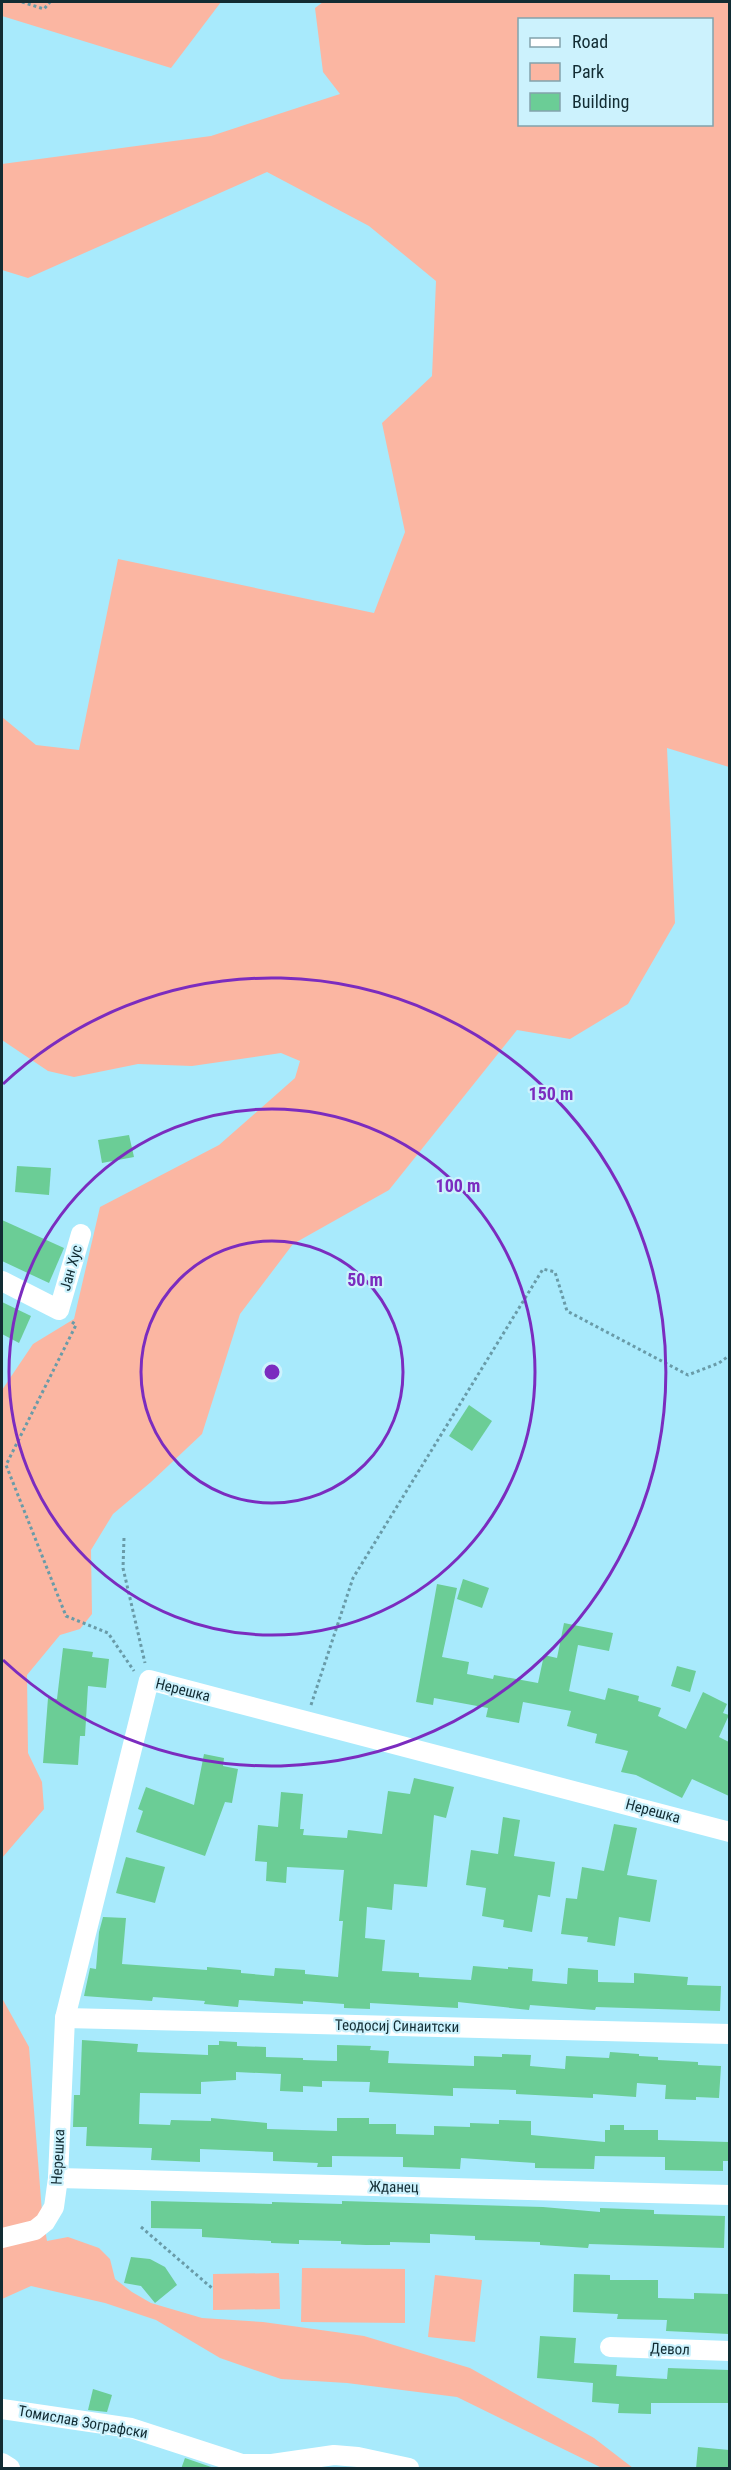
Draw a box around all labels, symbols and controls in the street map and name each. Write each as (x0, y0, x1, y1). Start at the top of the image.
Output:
legend (518, 18, 713, 126)
text: Road (572, 31, 608, 52)
text: Park (572, 61, 604, 82)
text: Building (572, 91, 629, 112)
text: 150 m (529, 1083, 573, 1104)
text: 100 m (436, 1175, 480, 1196)
street label: Јан Хус (56, 1243, 86, 1293)
text: 50 m (347, 1269, 383, 1290)
centre of rings (262, 1362, 282, 1382)
street label: Нерешка (154, 1675, 212, 1705)
street label: Нерешка (624, 1795, 682, 1827)
street label: Теодосиј Синаитски (335, 2016, 459, 2036)
street label: Нерешка (48, 2129, 68, 2185)
street label: Жданец (369, 2178, 419, 2196)
street label: Девол (650, 2339, 690, 2359)
street label: Томислав Зографски (17, 2402, 149, 2442)

